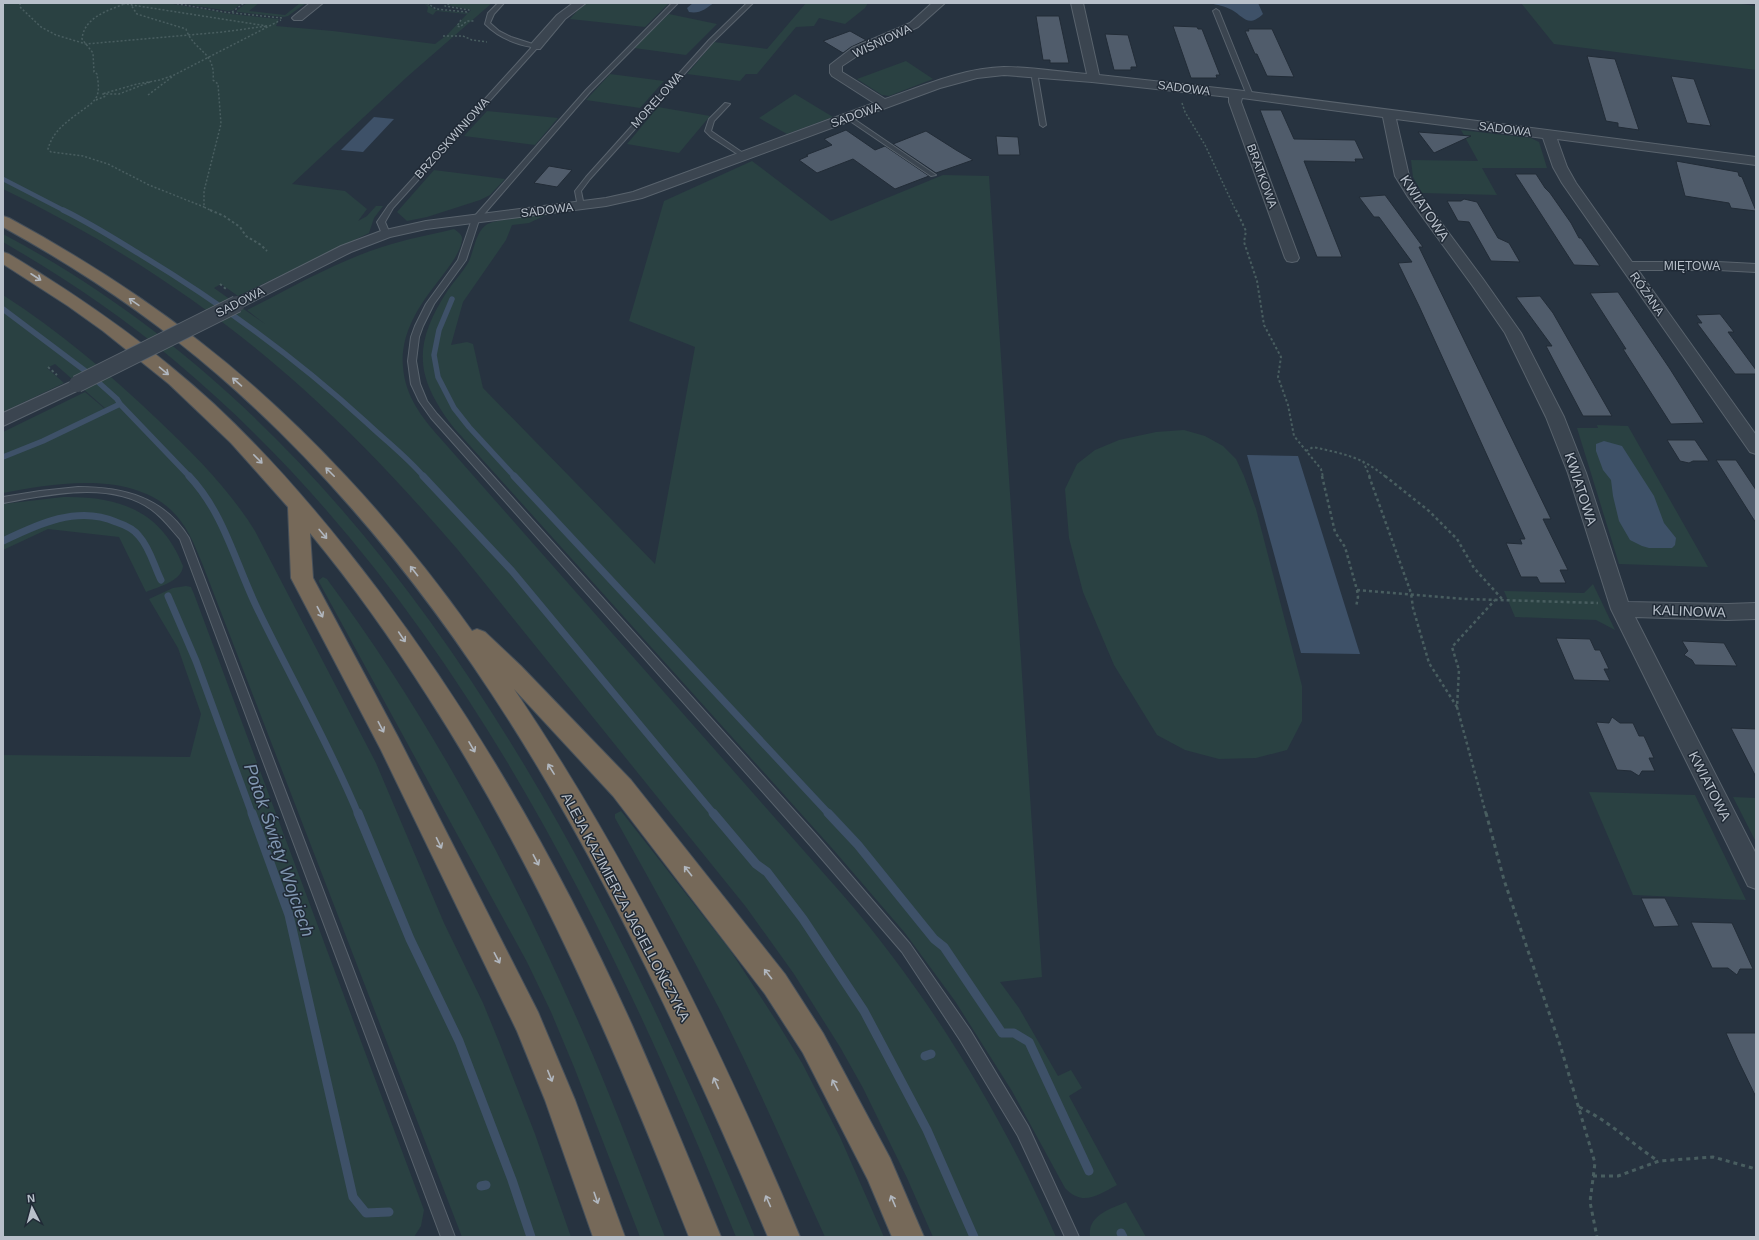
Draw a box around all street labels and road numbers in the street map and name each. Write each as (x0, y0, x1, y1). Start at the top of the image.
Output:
street label: WIŚNIOWA (850, 20, 913, 61)
street label: MORELOWA (628, 69, 686, 131)
street label: SADOWA (1157, 78, 1211, 98)
street label: BRZOSKWINIOWA (412, 95, 492, 181)
street label: SADOWA (829, 99, 883, 131)
street label: SADOWA (1478, 119, 1532, 139)
street label: BRATKOWA (1244, 142, 1280, 210)
street label: KWIATOWA (1397, 172, 1453, 245)
street label: SADOWA (520, 200, 574, 220)
street label: MIĘTOWA (1664, 259, 1720, 273)
street label: RÓŻANA (1627, 269, 1668, 319)
street label: SADOWA (213, 284, 267, 320)
street label: KWIATOWA (1562, 450, 1601, 528)
street label: KALINOWA (1652, 602, 1727, 620)
street label: KWIATOWA (1686, 749, 1735, 824)
street label: ALEJA KAZIMIERZA JAGIELLOŃCZYKA (559, 790, 694, 1025)

